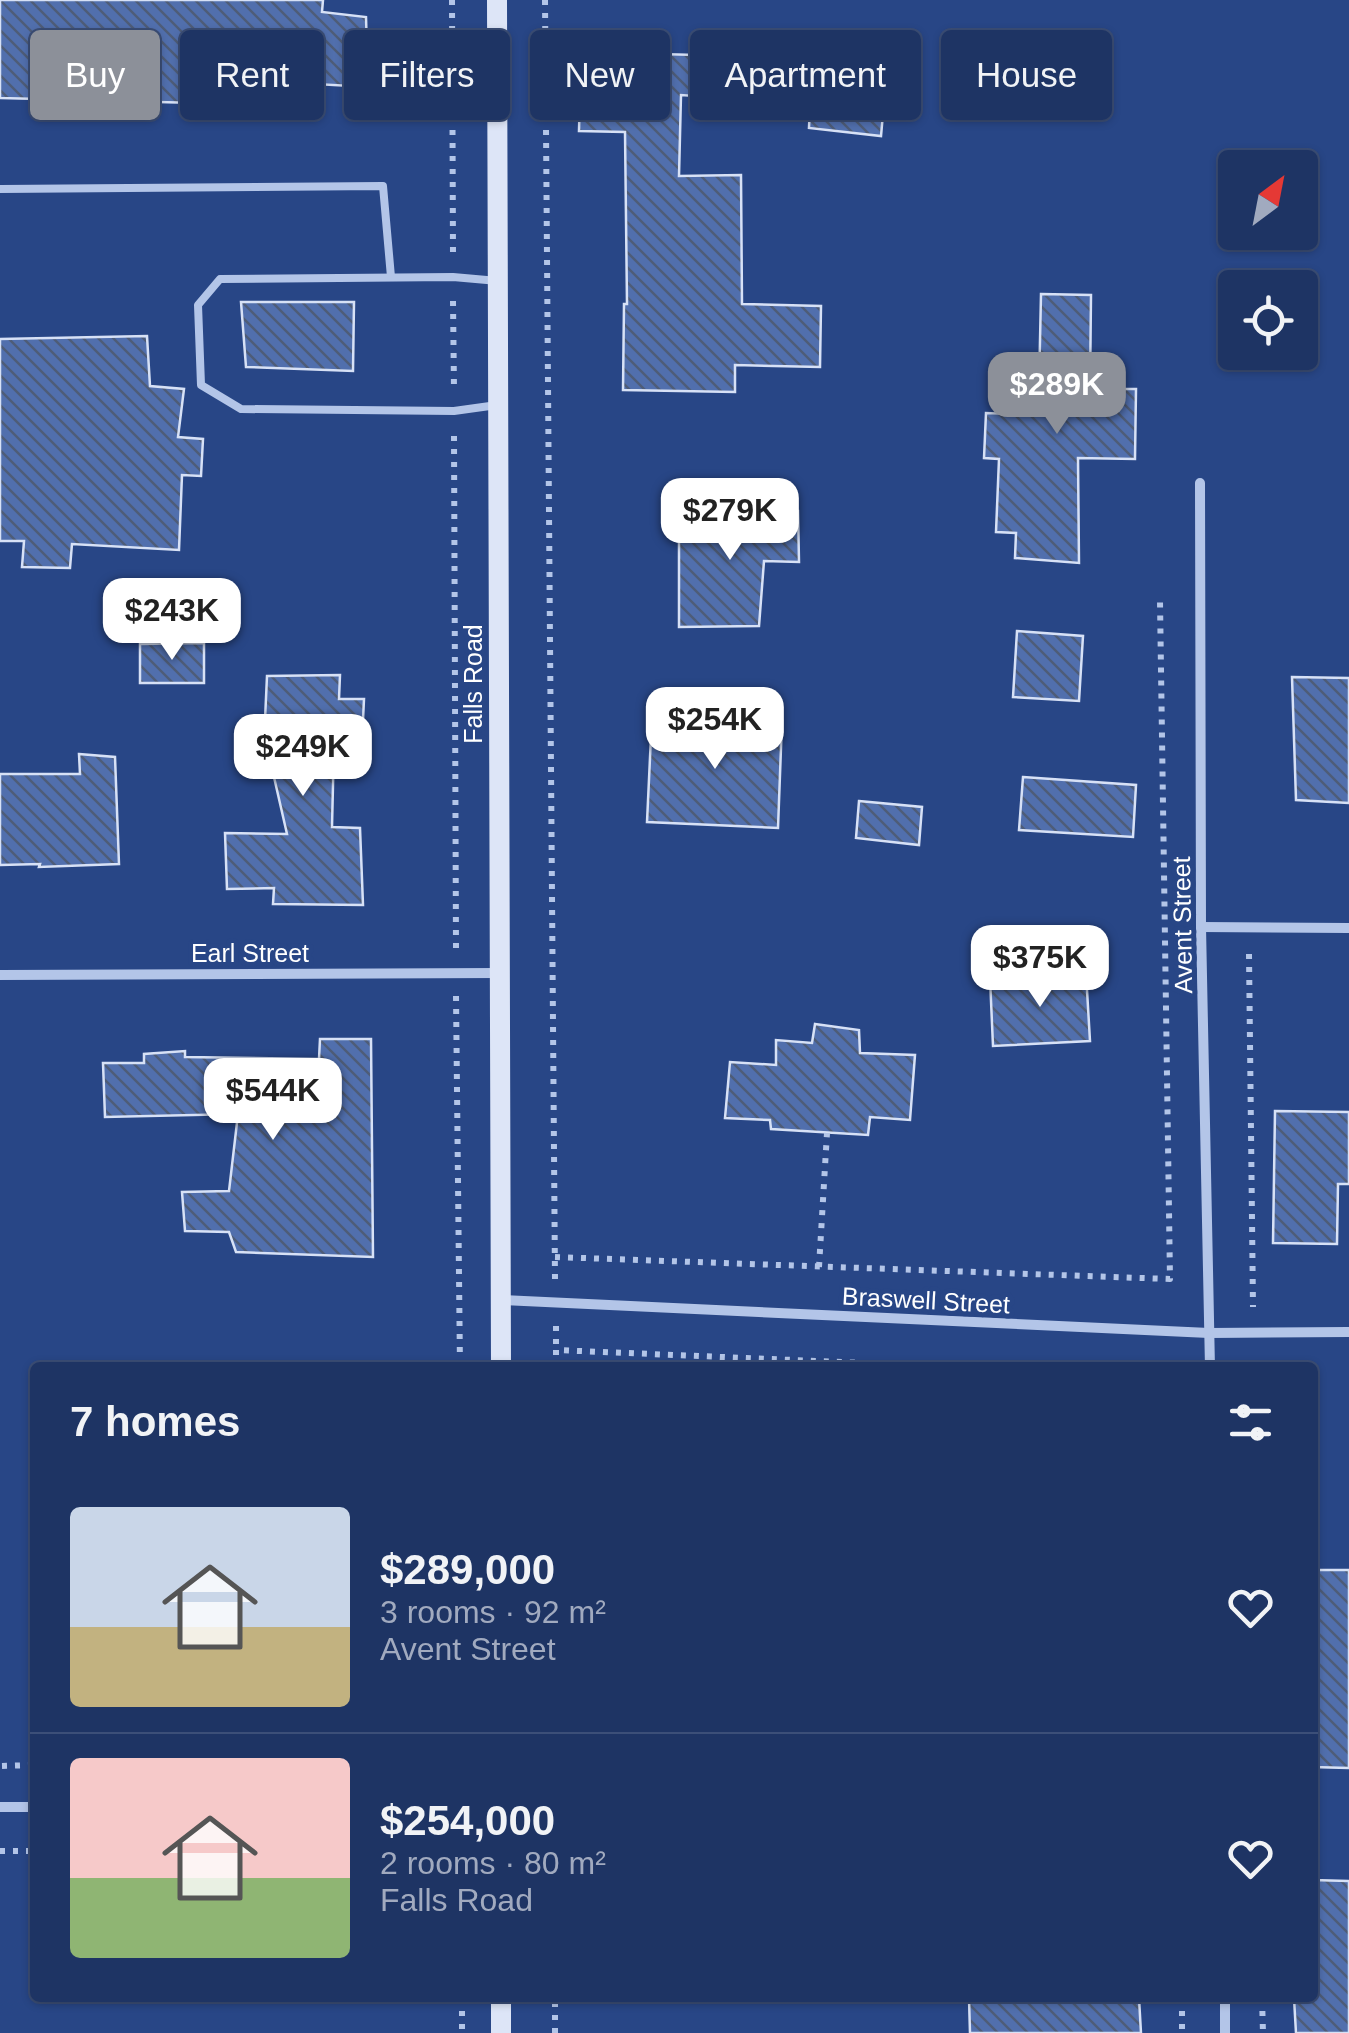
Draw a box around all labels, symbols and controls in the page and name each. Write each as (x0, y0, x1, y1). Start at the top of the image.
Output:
chip: Buy (30, 30, 160, 120)
chip: Rent (180, 30, 324, 120)
chip: Filters (344, 30, 510, 120)
chip: New (530, 30, 670, 120)
chip: Apartment (690, 30, 921, 120)
chip: House (941, 30, 1112, 120)
north arrow (1218, 150, 1318, 250)
map controls (1218, 150, 1318, 370)
button: locate (1218, 270, 1318, 370)
pin: $289K (987, 352, 1127, 437)
text: $289K (1010, 366, 1104, 402)
pin: $279K (660, 478, 800, 563)
text: $279K (683, 492, 777, 528)
pin: $243K (102, 578, 242, 663)
text: $243K (125, 592, 219, 628)
street label: Falls Road (459, 624, 487, 744)
pin: $254K (645, 687, 785, 772)
text: $254K (668, 701, 762, 737)
pin: $249K (233, 714, 373, 799)
text: $249K (256, 728, 350, 764)
street label: Avent Street (1167, 856, 1197, 994)
pin: $375K (970, 925, 1110, 1010)
street label: Earl Street (191, 939, 309, 967)
text: $375K (993, 939, 1087, 975)
pin: $544K (203, 1058, 343, 1143)
text: $544K (226, 1072, 320, 1108)
street label: Braswell Street (841, 1282, 1011, 1318)
icon: filters (1223, 1395, 1278, 1450)
text: 7 homes (70, 1398, 240, 1445)
text: $289,000 (380, 1546, 555, 1593)
icon: home (150, 1547, 270, 1667)
icon: heart (1223, 1580, 1278, 1635)
text: 3 rooms · 92 m² (380, 1594, 606, 1630)
text: Avent Street (380, 1631, 556, 1667)
text: $254,000 (380, 1797, 555, 1844)
icon: home (150, 1798, 270, 1918)
icon: heart (1223, 1831, 1278, 1886)
text: 2 rooms · 80 m² (380, 1845, 606, 1881)
text: Falls Road (380, 1882, 533, 1918)

